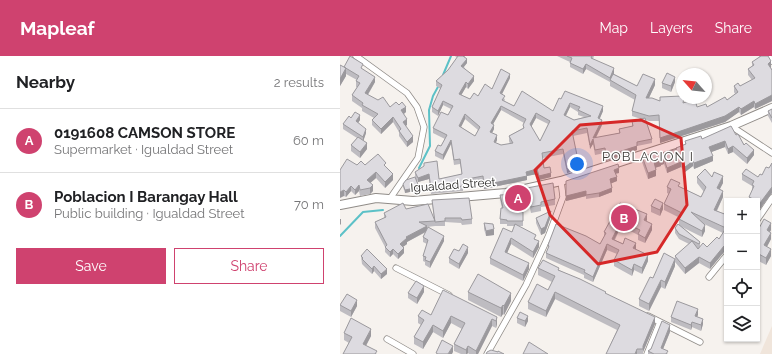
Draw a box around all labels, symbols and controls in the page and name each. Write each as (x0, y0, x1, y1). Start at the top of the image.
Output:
text: Mapleaf (20, 17, 95, 39)
text: Map (600, 20, 628, 36)
text: Layers (650, 20, 693, 36)
text: Share (715, 20, 752, 36)
north arrow (676, 68, 712, 104)
text: Nearby (16, 72, 75, 92)
text: 2 results (274, 75, 324, 90)
text: 0191608 CAMSON STORE (54, 124, 235, 142)
text: A (25, 133, 33, 148)
text: 60 m (293, 133, 324, 148)
text: Supermarket · Igualdad Street (54, 142, 233, 157)
district label: POBLACION I (602, 149, 694, 164)
your location (567, 154, 587, 174)
street label: Igualdad Street (410, 175, 496, 195)
pin: A (505, 183, 531, 213)
text: Poblacion I Barangay Hall (54, 188, 238, 206)
text: B (25, 197, 33, 212)
text: 70 m (294, 197, 324, 212)
map controls (724, 198, 760, 342)
button: + (724, 198, 760, 234)
pin: B (611, 203, 637, 233)
text: Public building · Igualdad Street (54, 206, 245, 221)
button: − (724, 234, 760, 270)
button: Save (16, 248, 166, 284)
button: Share (174, 248, 324, 284)
button: locate (724, 270, 760, 306)
button: layers (724, 306, 760, 342)

